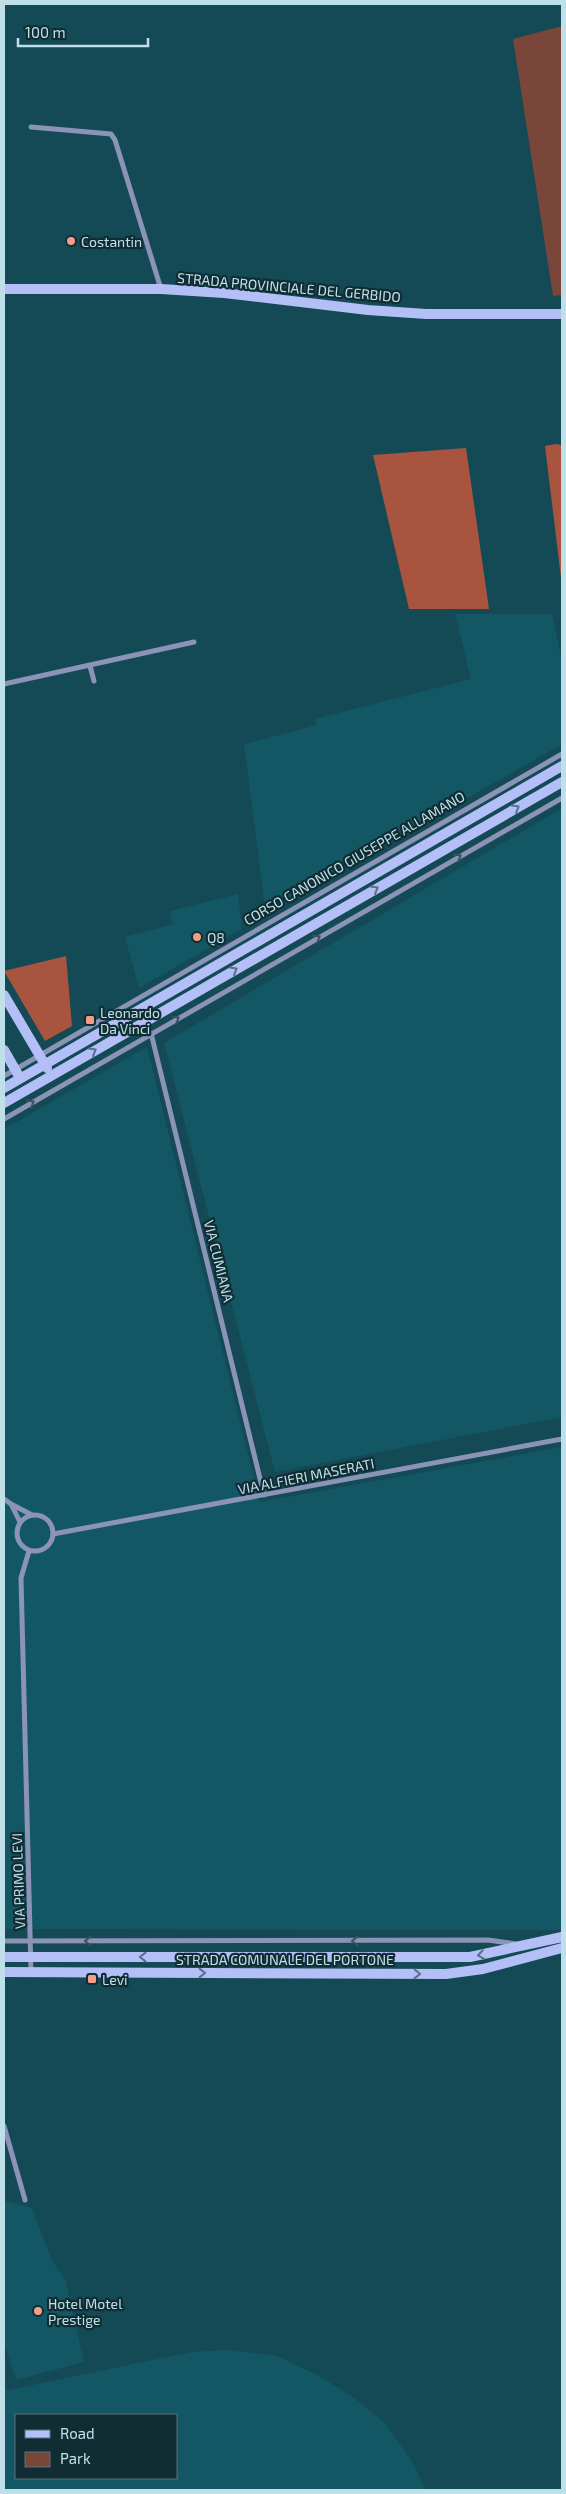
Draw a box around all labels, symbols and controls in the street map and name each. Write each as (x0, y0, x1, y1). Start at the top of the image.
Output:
scale bar (18, 15, 148, 47)
text: 100 m (25, 23, 66, 41)
place label: Costantin (81, 233, 142, 250)
marker: Costantin (65, 235, 77, 247)
street label: STRADA PROVINCIALE DEL GERBIDO (177, 269, 401, 305)
street label: CORSO CANONICO GIUSEPPE ALLAMANO (240, 788, 468, 928)
one-way arrow (511, 805, 520, 815)
one-way arrow (453, 854, 462, 864)
one-way arrow (370, 886, 379, 896)
place label: Q8 (207, 929, 225, 946)
marker: Q8 (191, 931, 203, 943)
one-way arrow (312, 934, 321, 944)
one-way arrow (229, 967, 238, 977)
place label: Leonardo Da Vinci (100, 1004, 160, 1037)
marker: Leonardo Da Vinci (84, 1014, 96, 1026)
one-way arrow (171, 1015, 180, 1025)
one-way arrow (88, 1048, 97, 1058)
one-way arrow (26, 1099, 35, 1109)
street label: VIA CUMIANA (201, 1218, 238, 1304)
street label: VIA ALFIERI MASERATI (236, 1454, 376, 1498)
street label: VIA PRIMO LEVI (8, 1833, 28, 1929)
one-way arrow (83, 1936, 91, 1946)
one-way arrow (351, 1936, 358, 1946)
one-way arrow (476, 1949, 484, 1960)
street label: STRADA COMUNALE DEL PORTONE (176, 1951, 394, 1968)
one-way arrow (139, 1952, 146, 1962)
one-way arrow (198, 1968, 206, 1978)
one-way arrow (414, 1969, 421, 1979)
place label: Levi (102, 1971, 128, 1988)
marker: Levi (86, 1973, 98, 1985)
place label: Hotel Motel Prestige (48, 2295, 123, 2328)
marker: Hotel Motel Prestige (32, 2305, 44, 2317)
legend (15, 2414, 178, 2479)
text: Road (60, 2424, 95, 2442)
text: Park (60, 2449, 91, 2467)

